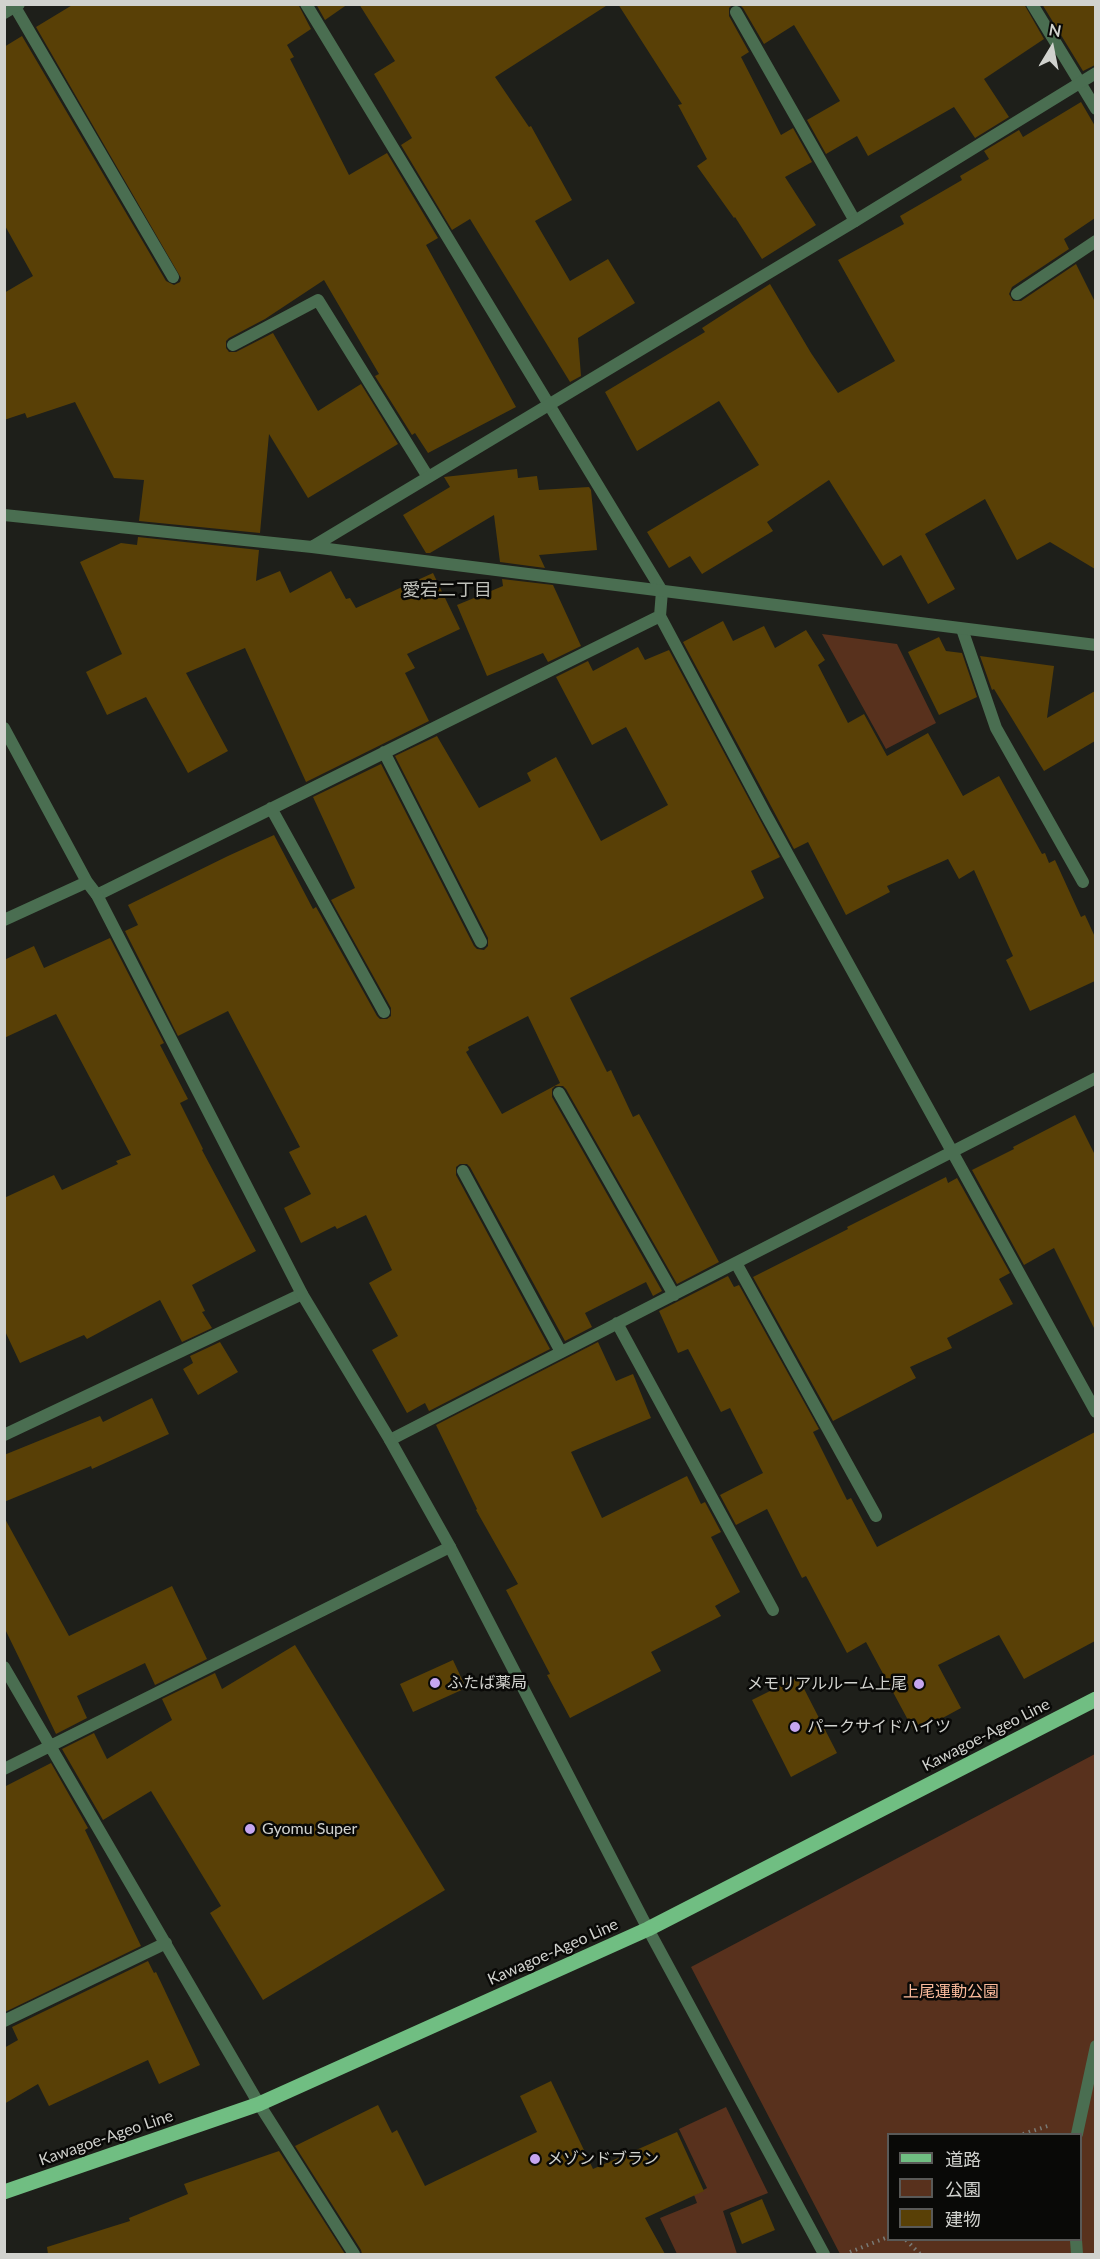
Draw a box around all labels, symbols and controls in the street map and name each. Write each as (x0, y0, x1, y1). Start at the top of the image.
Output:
north arrow (1022, 18, 1082, 78)
text: N (1047, 19, 1063, 40)
district label: 愛宕二丁目 (402, 579, 492, 601)
place label: ふたば薬局 (447, 1673, 527, 1693)
place label: メモリアルルーム上尾 (747, 1674, 907, 1694)
marker: ふたば薬局 (428, 1676, 442, 1690)
marker: メモリアルルーム上尾 (912, 1677, 926, 1691)
street label: Kawagoe-Ageo Line (919, 1695, 1053, 1775)
place label: パークサイドハイツ (807, 1717, 951, 1737)
marker: パークサイドハイツ (788, 1720, 802, 1734)
place label: Gyomu Super (262, 1819, 357, 1839)
marker: Gyomu Super (243, 1822, 257, 1836)
street label: Kawagoe-Ageo Line (485, 1915, 621, 1989)
park label: 上尾運動公園 (903, 1982, 999, 2002)
street label: Kawagoe-Ageo Line (36, 2106, 176, 2170)
legend (887, 2133, 1082, 2241)
text: 道路 (945, 2148, 981, 2170)
place label: メゾンドブラン (547, 2149, 659, 2169)
marker: メゾンドブラン (528, 2152, 542, 2166)
text: 公園 (945, 2178, 981, 2200)
text: 建物 (945, 2208, 981, 2230)

